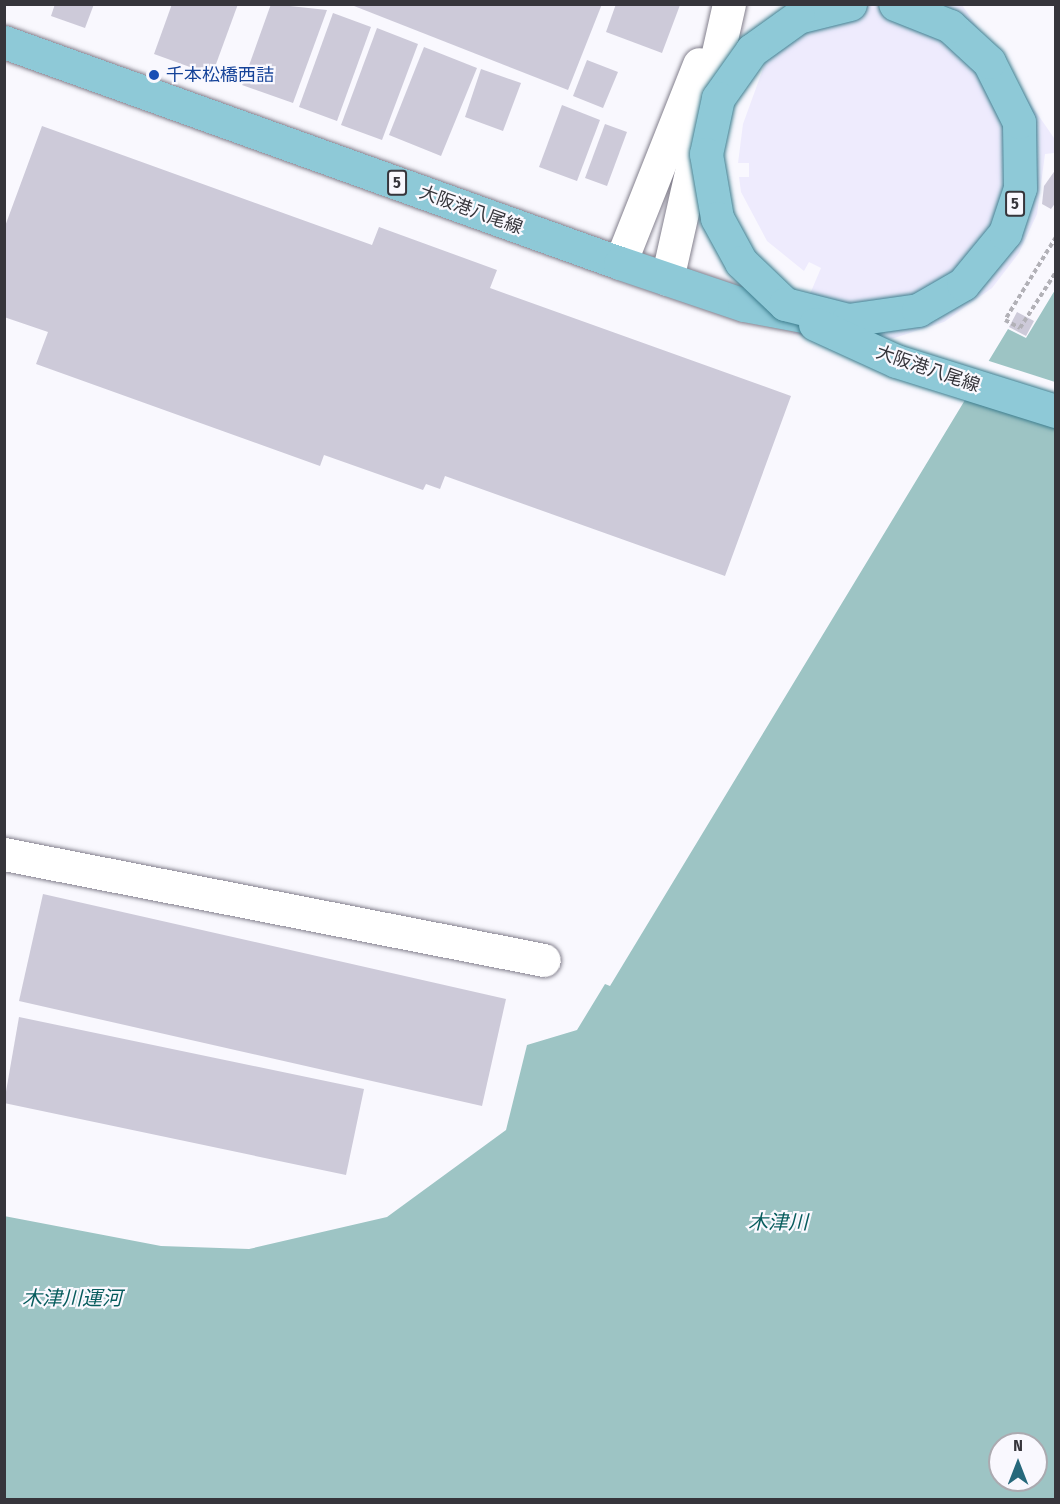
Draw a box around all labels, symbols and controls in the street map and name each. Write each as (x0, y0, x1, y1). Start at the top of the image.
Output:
place label: 千本松橋西詰 (166, 64, 274, 86)
marker: 千本松橋西詰 (147, 68, 161, 82)
road number: 5 (386, 170, 408, 196)
street label: 大阪港八尾線 (417, 181, 525, 239)
road number: 5 (1004, 191, 1026, 217)
street label: 大阪港八尾線 (873, 341, 983, 397)
water label: 木津川 (748, 1210, 808, 1234)
water label: 木津川運河 (22, 1286, 122, 1310)
north arrow (988, 1432, 1048, 1492)
text: N (1013, 1436, 1023, 1455)

